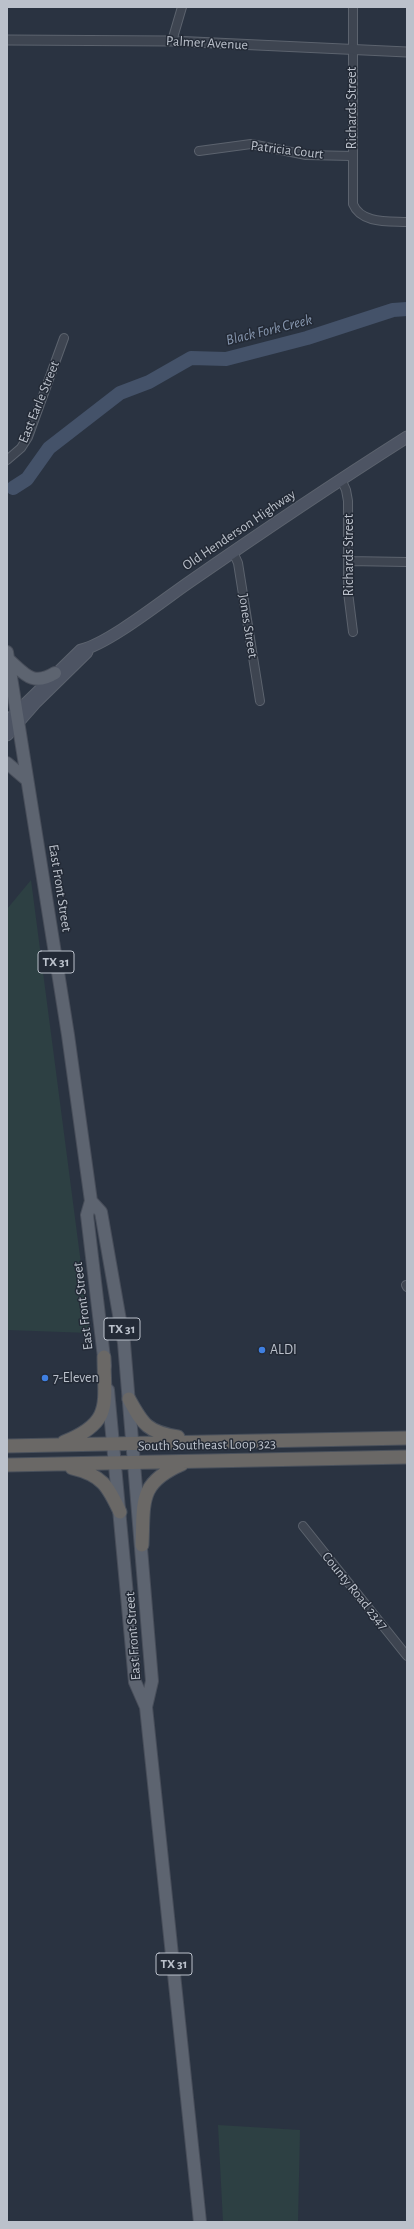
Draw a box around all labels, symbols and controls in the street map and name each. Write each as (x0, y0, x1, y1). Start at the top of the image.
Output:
street label: Palmer Avenue (166, 32, 248, 54)
street label: Richards Street (344, 67, 360, 149)
street label: Patricia Court (250, 137, 324, 163)
water label: Black Fork Creek (224, 311, 314, 349)
street label: East Earle Street (15, 358, 63, 446)
street label: Old Henderson Highway (179, 486, 299, 574)
street label: Richards Street (341, 514, 357, 596)
street label: Jones Street (235, 593, 261, 659)
street label: East Front Street (45, 843, 75, 933)
road number: TX 31 (38, 951, 74, 973)
street label: East Front Street (69, 1261, 97, 1351)
road number: TX 31 (104, 1318, 140, 1340)
place label: ALDI (270, 1342, 297, 1358)
marker: ALDI (257, 1345, 267, 1355)
place label: 7-Eleven (53, 1370, 99, 1386)
marker: 7-Eleven (40, 1373, 50, 1383)
street label: South Southeast Loop 323 (138, 1435, 276, 1455)
street label: County Road 2347 (318, 1549, 392, 1633)
street label: East Front Street (122, 1591, 144, 1681)
road number: TX 31 (156, 1953, 192, 1975)

